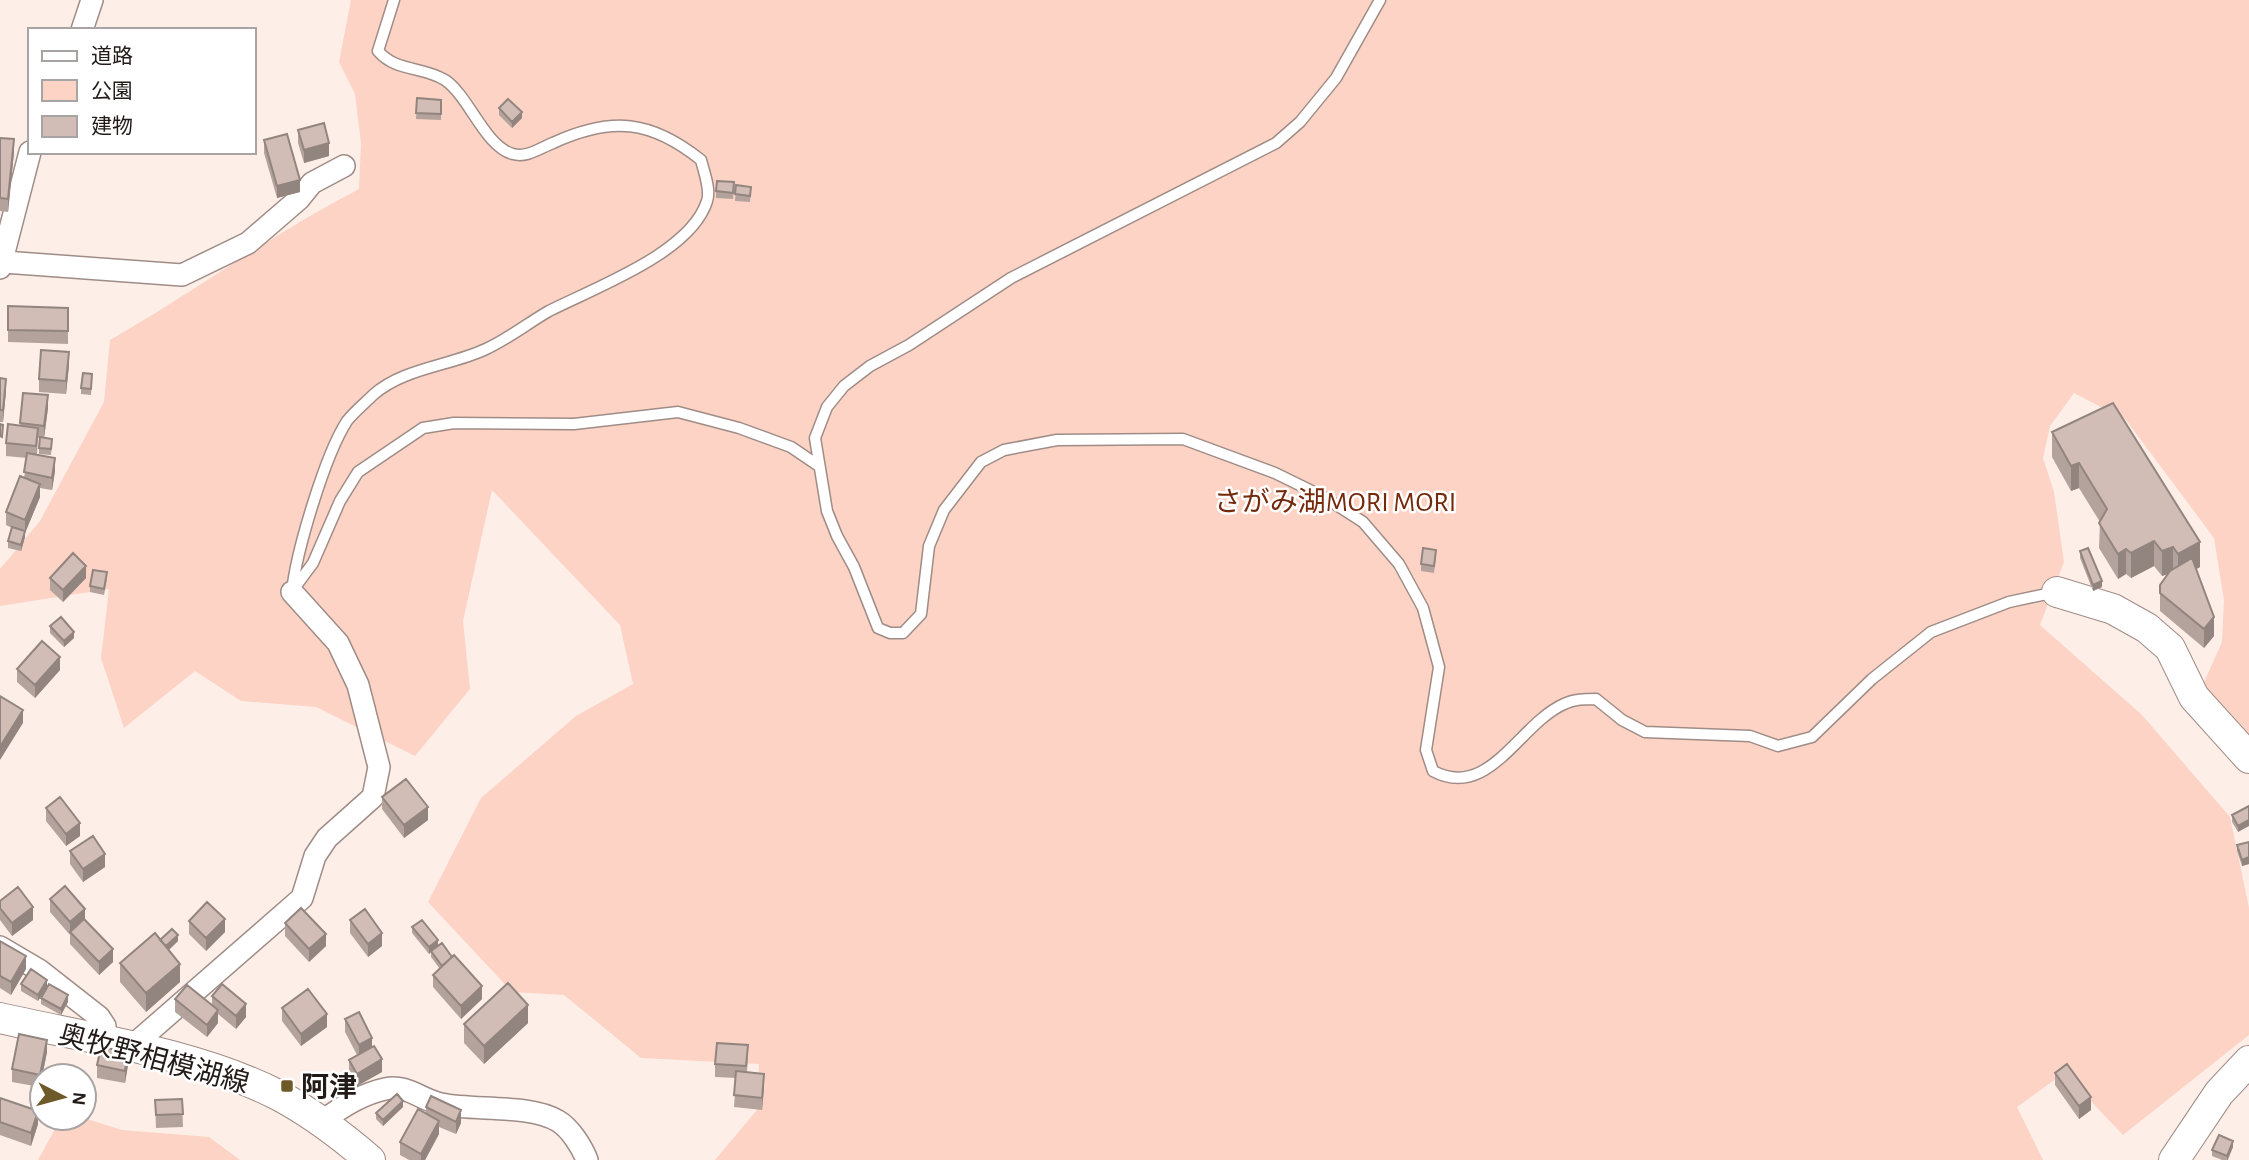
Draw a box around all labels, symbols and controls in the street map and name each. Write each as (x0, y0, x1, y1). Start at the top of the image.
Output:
legend (28, 28, 256, 154)
text: 道路 (91, 45, 133, 67)
text: 公園 (91, 81, 133, 102)
text: 建物 (91, 115, 133, 137)
park label: さがみ湖MORI MORI (1214, 487, 1456, 517)
street label: 奥牧野相模湖線 (55, 1019, 252, 1099)
north arrow (28, 1062, 98, 1132)
place label: 阿津 (301, 1072, 357, 1102)
marker: 阿津 (279, 1078, 295, 1094)
text: N (68, 1091, 89, 1106)

